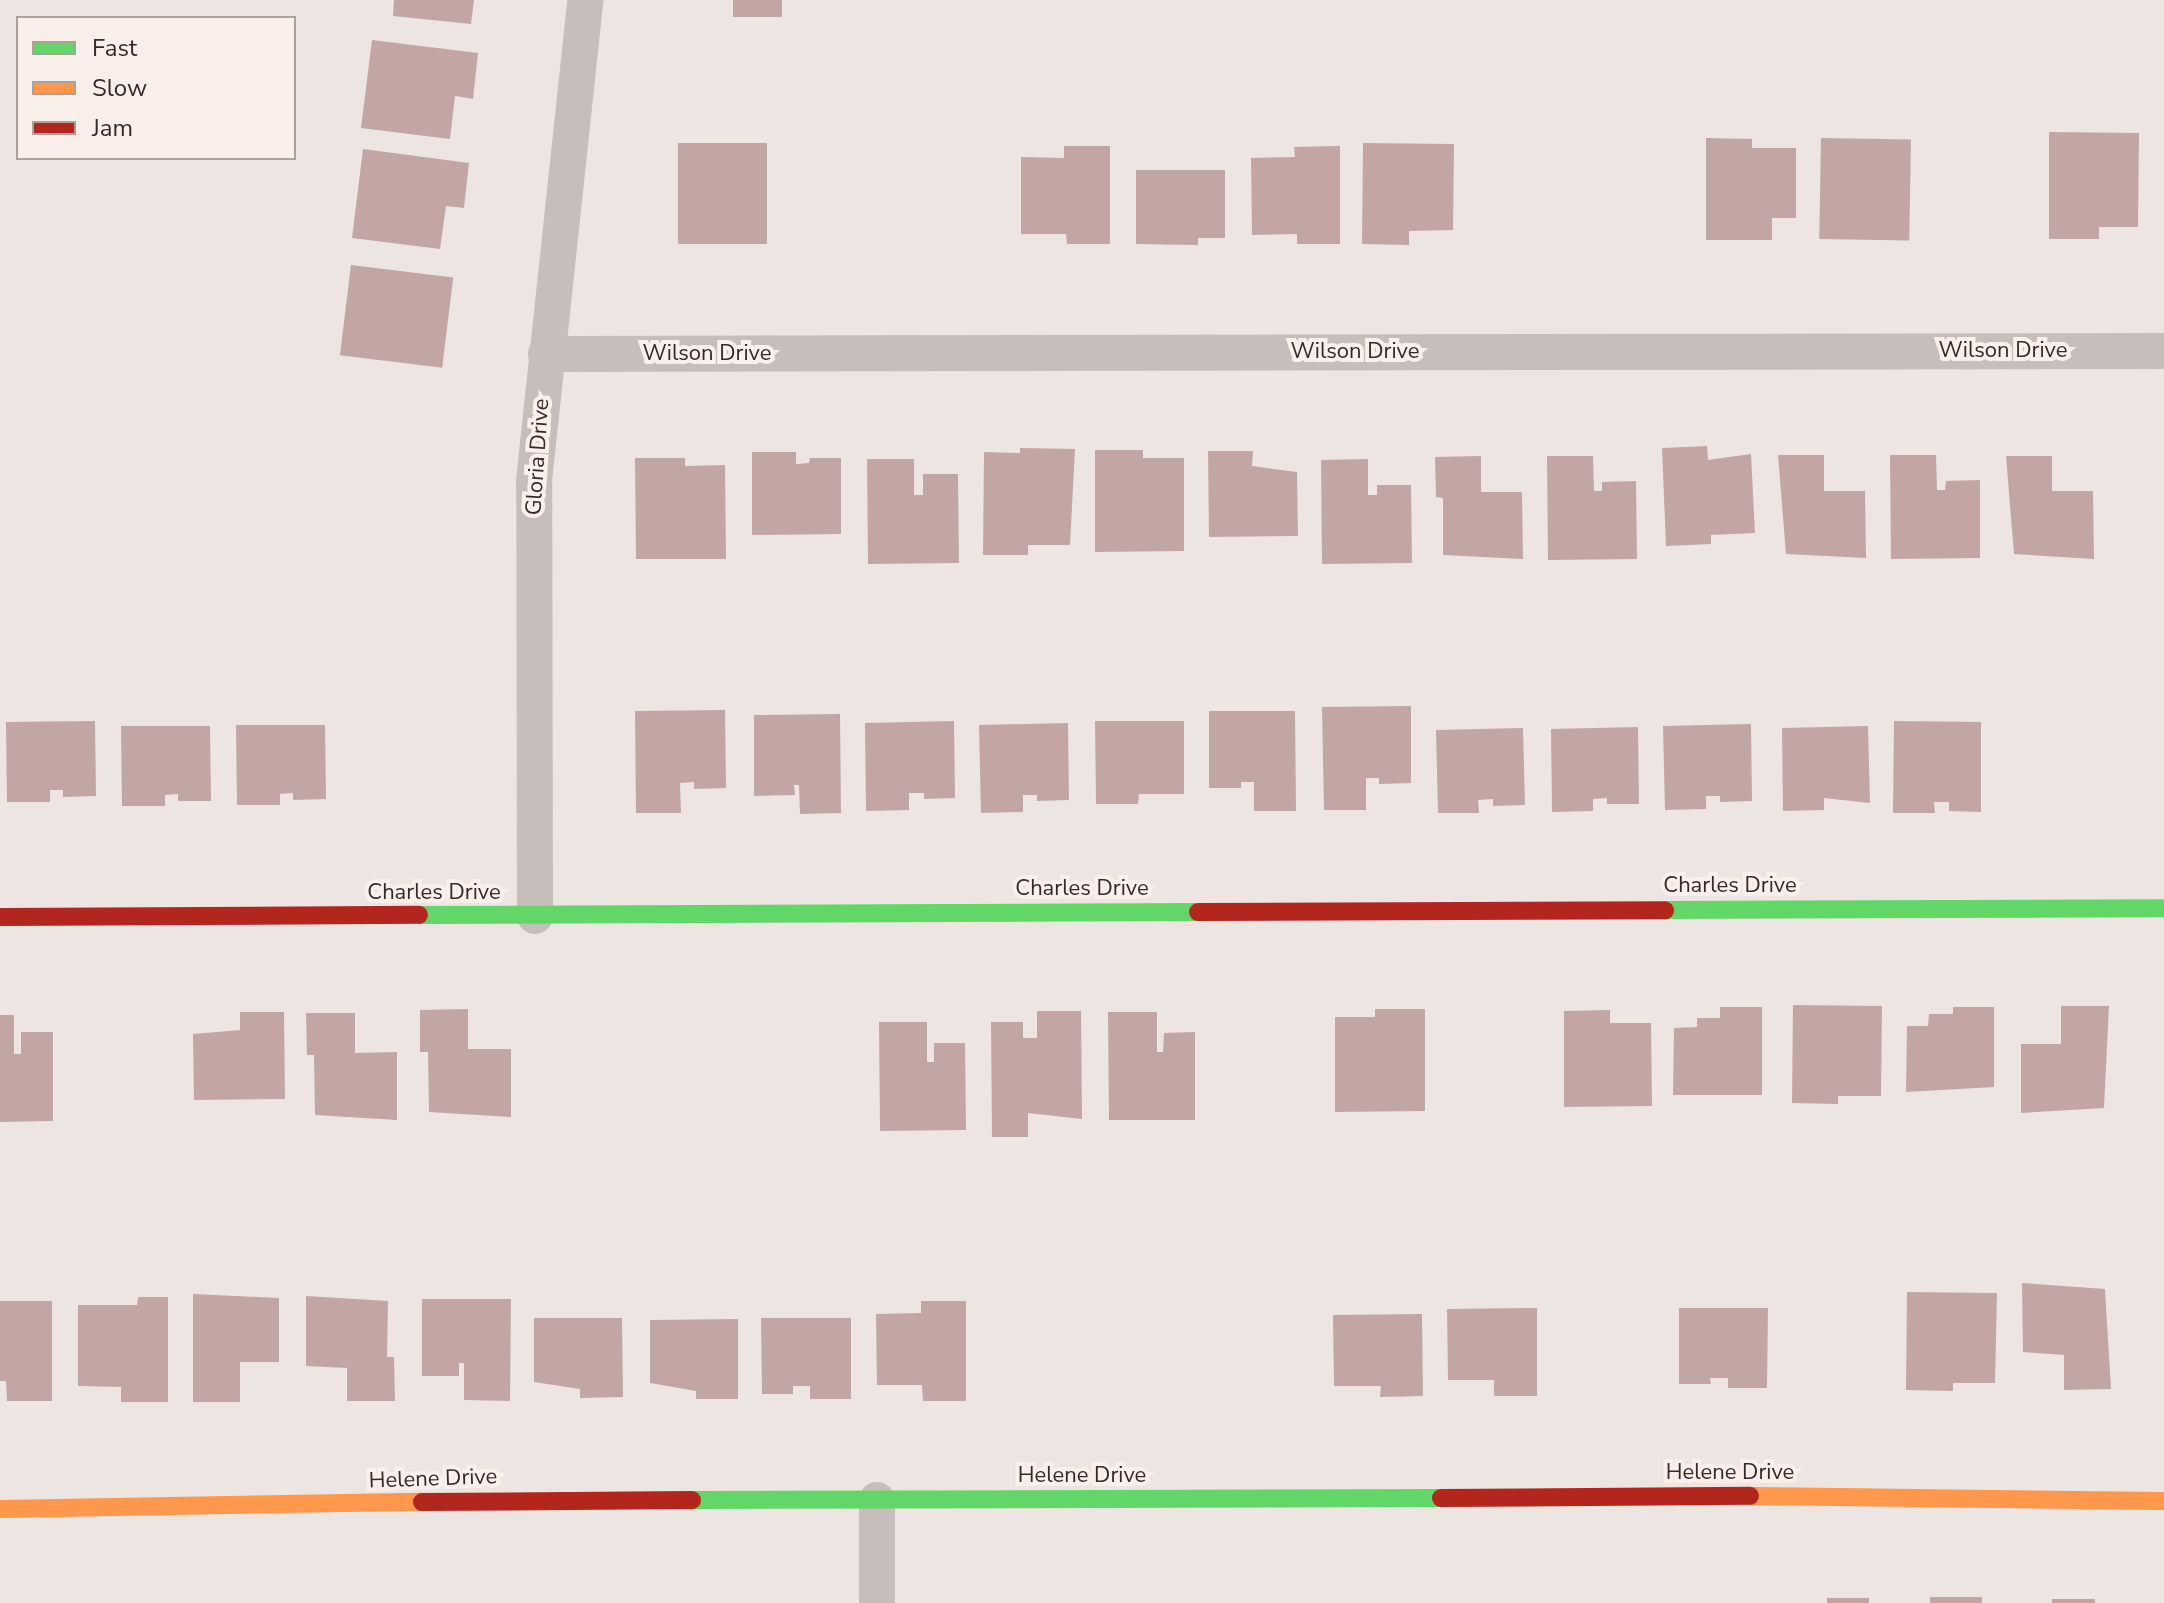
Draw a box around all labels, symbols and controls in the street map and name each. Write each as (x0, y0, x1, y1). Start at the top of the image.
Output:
legend (16, 16, 296, 160)
text: Fast (92, 32, 137, 64)
text: Slow (92, 72, 147, 104)
text: Jam (92, 112, 133, 144)
street label: Wilson Drive (1939, 338, 2067, 364)
street label: Wilson Drive (1291, 339, 1419, 365)
street label: Wilson Drive (643, 341, 771, 367)
street label: Gloria Drive (521, 398, 555, 516)
street label: Charles Drive (1663, 873, 1797, 899)
street label: Charles Drive (1015, 876, 1149, 902)
street label: Charles Drive (367, 880, 501, 906)
street label: Helene Drive (1666, 1460, 1794, 1486)
street label: Helene Drive (1018, 1463, 1146, 1489)
street label: Helene Drive (368, 1464, 498, 1494)

